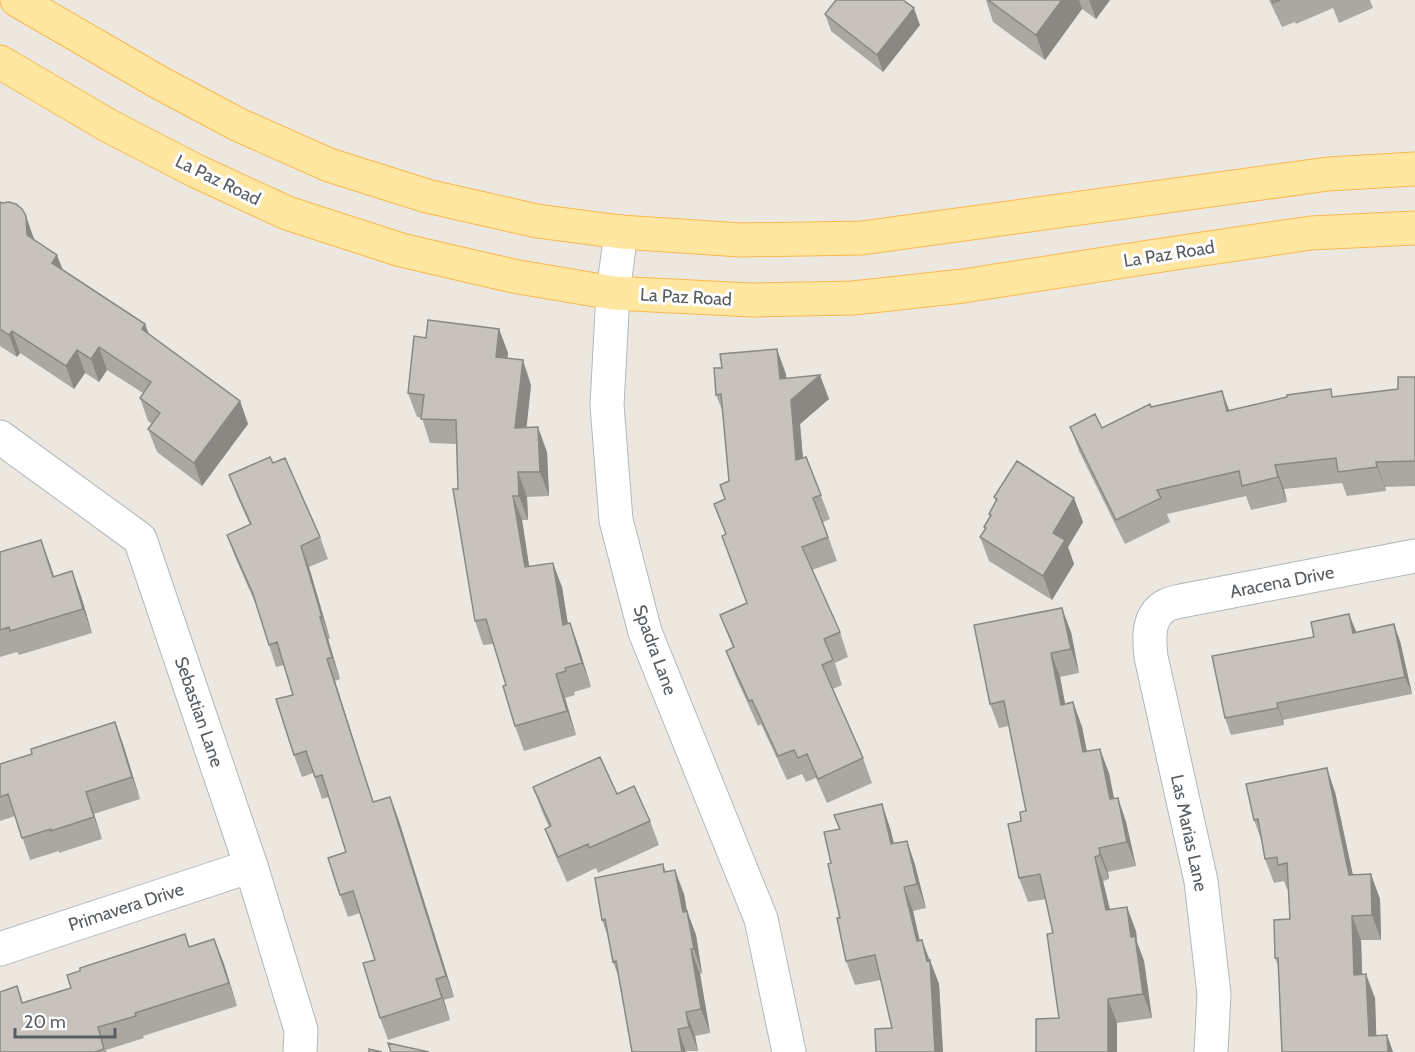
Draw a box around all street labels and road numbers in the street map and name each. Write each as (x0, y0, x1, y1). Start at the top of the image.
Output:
street label: La Paz Road (172, 150, 264, 210)
street label: La Paz Road (1122, 236, 1216, 272)
street label: La Paz Road (640, 284, 732, 310)
street label: Aracena Drive (1228, 561, 1336, 603)
street label: Spadra Lane (629, 602, 681, 698)
street label: Sebastian Lane (170, 654, 228, 770)
street label: Las Marias Lane (1166, 773, 1212, 893)
street label: Primavera Drive (65, 878, 187, 936)

